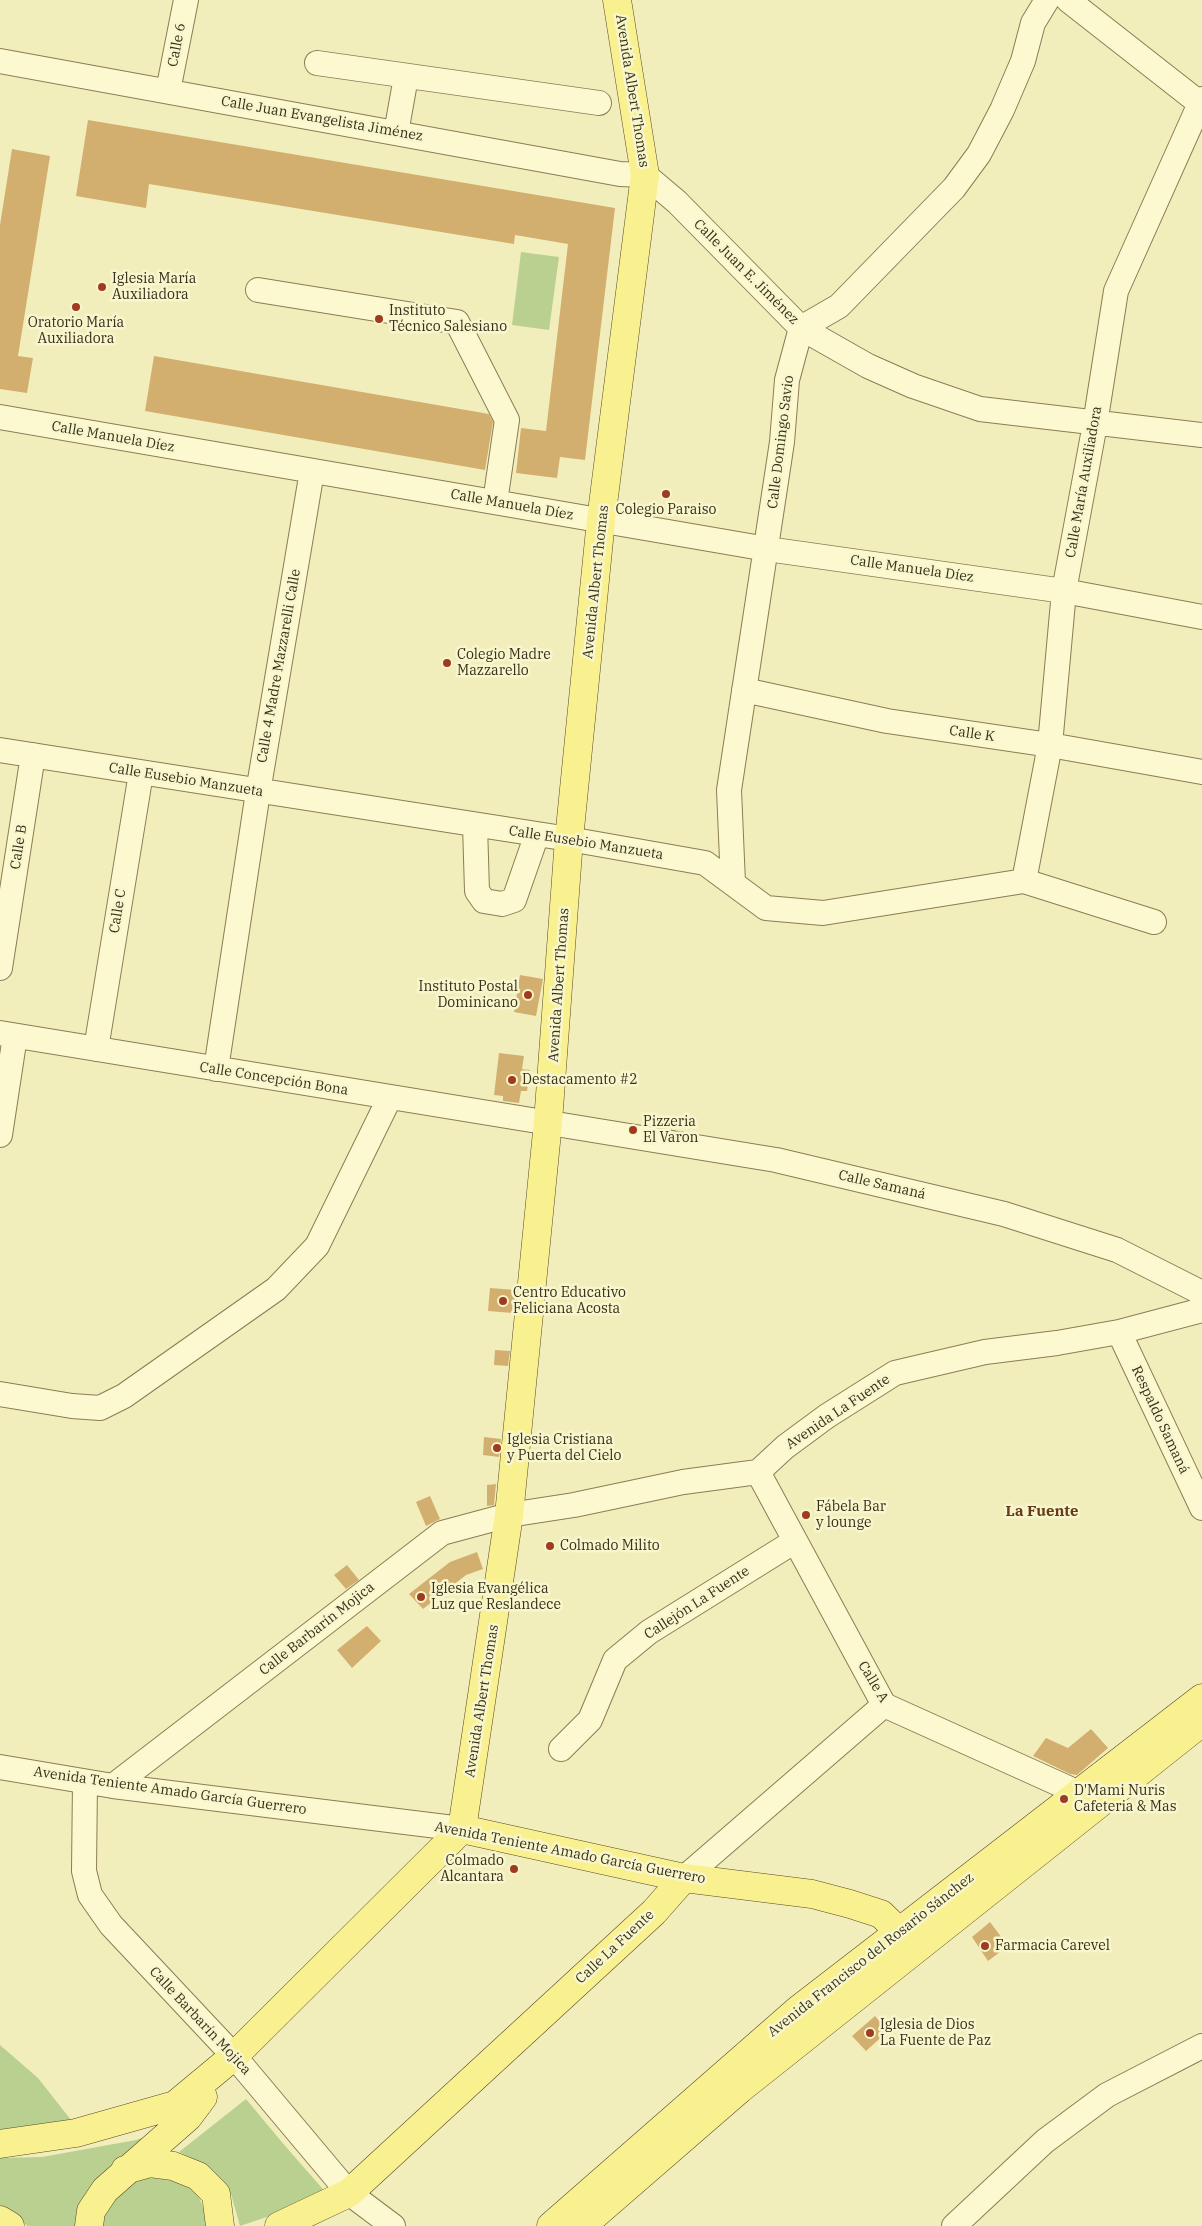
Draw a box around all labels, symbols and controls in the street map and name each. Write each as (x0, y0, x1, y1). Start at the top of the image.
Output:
street label: Avenida Albert Thomas (612, 13, 652, 169)
street label: Calle 6 (165, 22, 189, 68)
street label: Calle Juan Evangelista Jiménez (220, 93, 424, 145)
street label: Calle Juan E. Jiménez (690, 216, 802, 328)
place label: Iglesia María Auxiliadora (112, 271, 196, 304)
marker: Iglesia María Auxiliadora (96, 281, 108, 293)
marker: Oratorio María Auxiliadora (70, 301, 82, 313)
place label: Instituto Técnico Salesiano (389, 303, 507, 336)
marker: Instituto Técnico Salesiano (373, 313, 385, 325)
place label: Oratorio María Auxiliadora (28, 315, 124, 348)
street label: Calle Domingo Savio (764, 374, 798, 510)
street label: Calle María Auxiliadora (1062, 405, 1106, 559)
street label: Calle Manuela Díez (50, 418, 176, 456)
street label: Calle Manuela Díez (449, 486, 575, 524)
marker: Colegio Paraiso (660, 488, 672, 500)
place label: Colegio Paraiso (616, 502, 716, 518)
street label: Avenida Albert Thomas (580, 504, 612, 660)
street label: Calle Manuela Díez (849, 552, 975, 586)
street label: Calle 4 Madre Mazzarelli Calle (254, 568, 304, 764)
place label: Colegio Madre Mazzarello (457, 647, 551, 680)
marker: Colegio Madre Mazzarello (441, 657, 453, 669)
street label: Calle K (948, 723, 996, 745)
street label: Calle Eusebio Manzueta (107, 759, 265, 801)
street label: Calle Eusebio Manzueta (507, 822, 665, 864)
street label: Calle B (7, 823, 31, 871)
street label: Calle C (106, 888, 130, 934)
street label: Avenida Albert Thomas (545, 907, 573, 1063)
place label: Instituto Postal Dominicano (419, 979, 518, 1012)
marker: Instituto Postal Dominicano (522, 989, 534, 1001)
street label: Calle Concepción Bona (198, 1059, 350, 1099)
place label: Destacamento #2 (522, 1072, 638, 1088)
marker: Destacamento #2 (506, 1074, 518, 1086)
place label: Pizzeria El Varon (643, 1114, 698, 1146)
marker: Pizzeria El Varon (627, 1124, 639, 1136)
street label: Calle Samaná (837, 1167, 927, 1203)
place label: Centro Educativo Feliciana Acosta (513, 1285, 626, 1318)
marker: Centro Educativo Feliciana Acosta (497, 1295, 509, 1307)
street label: Respaldo Samaná (1128, 1363, 1192, 1477)
street label: Avenida La Fuente (783, 1371, 893, 1453)
place label: Iglesia Cristiana y Puerta del Cielo (507, 1432, 621, 1464)
marker: Iglesia Cristiana y Puerta del Cielo (491, 1442, 503, 1454)
place label: Fábela Bar y lounge (816, 1499, 886, 1531)
district label: La Fuente (1006, 1503, 1078, 1521)
marker: Fábela Bar y lounge (800, 1509, 812, 1521)
place label: Colmado Milito (560, 1538, 660, 1554)
marker: Colmado Milito (544, 1540, 556, 1552)
street label: Callejón La Fuente (641, 1563, 753, 1643)
street label: Calle Barbarín Mojica (256, 1579, 378, 1679)
place label: Iglesia Evangélica Luz que Reslandece (431, 1581, 561, 1614)
marker: Iglesia Evangélica Luz que Reslandece (415, 1591, 427, 1603)
street label: Avenida Albert Thomas (462, 1623, 502, 1779)
street label: Calle A (854, 1658, 892, 1706)
street label: Avenida Teniente Amado García Guerrero (32, 1764, 308, 1818)
place label: D'Mami Nuris Cafeteria & Mas (1074, 1783, 1177, 1815)
marker: D'Mami Nuris Cafeteria & Mas (1058, 1793, 1070, 1805)
street label: Avenida Teniente Amado García Guerrero (433, 1818, 707, 1888)
place label: Colmado Alcantara (440, 1853, 504, 1885)
marker: Colmado Alcantara (508, 1863, 520, 1875)
street label: Avenida Francisco del Rosario Sánchez (765, 1869, 977, 2041)
street label: Calle La Fuente (572, 1906, 658, 1988)
place label: Farmacia Carevel (995, 1938, 1110, 1954)
marker: Farmacia Carevel (979, 1940, 991, 1952)
street label: Calle Barbarín Mojica (146, 1964, 254, 2078)
place label: Iglesia de Dios La Fuente de Paz (880, 2017, 991, 2050)
marker: Iglesia de Dios La Fuente de Paz (864, 2027, 876, 2039)

